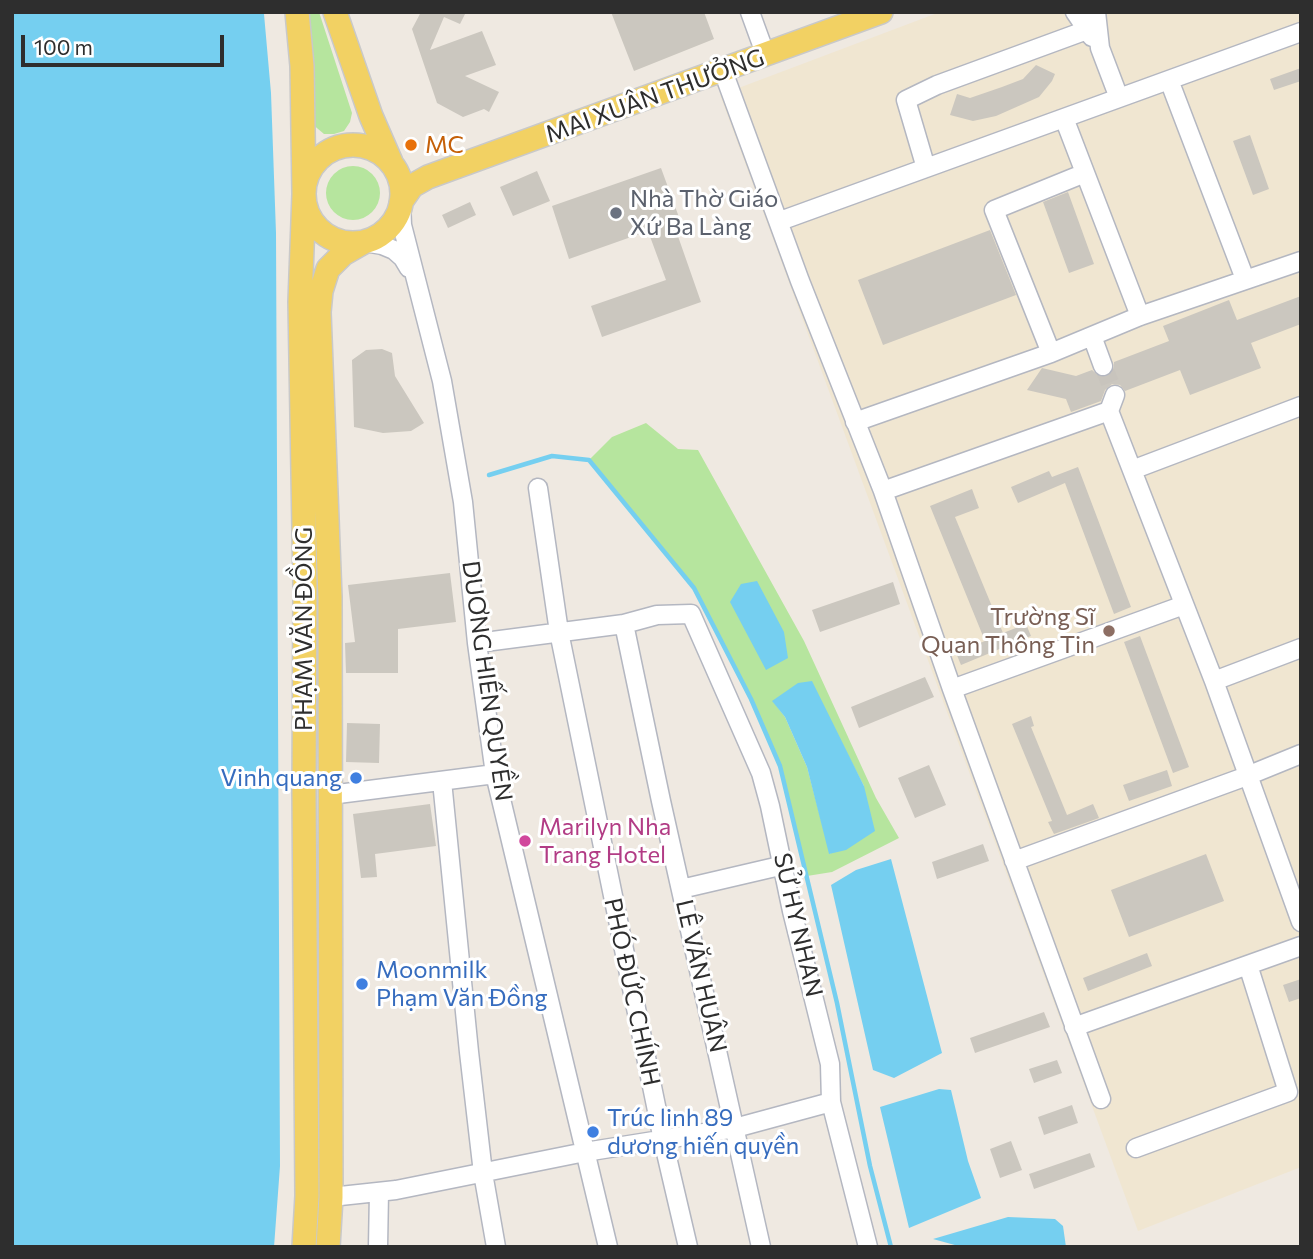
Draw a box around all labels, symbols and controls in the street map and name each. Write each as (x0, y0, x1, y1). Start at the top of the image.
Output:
scale bar (24, 21, 228, 65)
text: 100 m (34, 34, 93, 59)
street label: MAI XUÂN THƯỞNG (542, 43, 768, 149)
place label: MC (425, 131, 464, 159)
marker: MC (403, 137, 419, 153)
place label: Nhà Thờ Giáo Xứ Ba Làng (630, 185, 778, 241)
marker: Nhà Thờ Giáo Xứ Ba Làng (608, 205, 624, 221)
street label: PHẠM VĂN ĐỒNG (290, 527, 318, 731)
street label: DUƠNG HIẾN QUYỀN (456, 559, 518, 803)
place label: Trường Sĩ Quan Thông Tin (921, 603, 1095, 659)
marker: Trường Sĩ Quan Thông Tin (1101, 623, 1117, 639)
place label: Vinh quang (221, 764, 342, 792)
marker: Vinh quang (348, 770, 364, 786)
place label: Marilyn Nha Trang Hotel (539, 813, 671, 869)
marker: Marilyn Nha Trang Hotel (517, 833, 533, 849)
street label: SỬ HY NHAN (767, 850, 829, 1000)
street label: PHÓ ĐỨC CHÍNH (598, 895, 666, 1089)
street label: LÊ VĂN HUÂN (669, 897, 733, 1055)
place label: Moonmilk Phạm Văn Đồng (376, 956, 548, 1012)
marker: Moonmilk Phạm Văn Đồng (354, 976, 370, 992)
place label: Trúc linh 89 dương hiến quyền (607, 1104, 799, 1160)
marker: Trúc linh 89 dương hiến quyền (585, 1124, 601, 1140)

